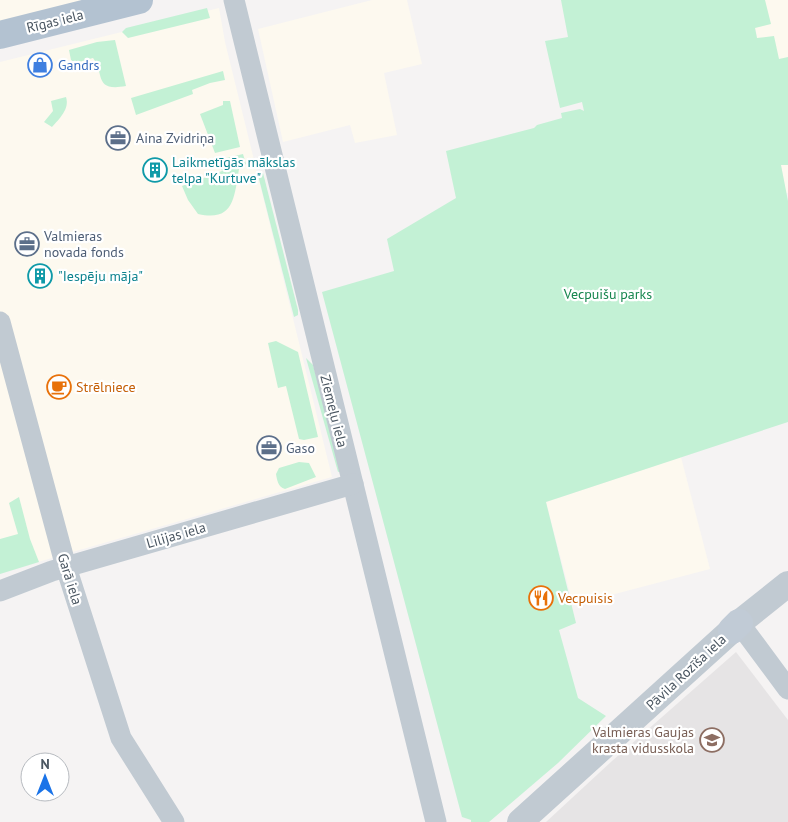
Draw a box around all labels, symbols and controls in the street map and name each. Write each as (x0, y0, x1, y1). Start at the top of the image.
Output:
street label: Rīgas iela (25, 5, 85, 37)
shop icon: Gandrs (27, 52, 53, 78)
place label: Gandrs (58, 56, 99, 74)
office icon: Aina Zvidriņa (105, 125, 131, 151)
place label: Aina Zvidriņa (136, 129, 214, 147)
place label: Laikmetīgās mākslas telpa "Kurtuve" (172, 153, 295, 187)
building icon: Laikmetīgās mākslas telpa "Kurtuve" (142, 157, 168, 183)
place label: Valmieras novada fonds (43, 227, 124, 261)
office icon: Valmieras novada fonds (14, 231, 40, 257)
building icon: "Iespēju māja" (27, 263, 53, 289)
place label: "Iespēju māja" (58, 267, 143, 285)
park label: Vecpuišu parks (563, 285, 652, 303)
street label: Ziemeļu iela (316, 373, 352, 449)
cafe icon: Strēlniece (46, 374, 72, 400)
place label: Strēlniece (76, 378, 136, 396)
office icon: Gaso (256, 435, 282, 461)
place label: Gaso (286, 439, 315, 457)
street label: Lilijas iela (144, 518, 208, 552)
street label: Garā iela (54, 551, 86, 607)
restaurant icon: Vecpuisis (528, 585, 554, 611)
place label: Vecpuisis (557, 589, 613, 607)
street label: Pāvila Rozīša iela (642, 630, 730, 714)
place label: Valmieras Gaujas krasta vidusskola (592, 723, 694, 757)
school or university icon: Valmieras Gaujas krasta vidusskola (699, 727, 725, 753)
north arrow (20, 752, 70, 802)
text: N (40, 755, 50, 773)

